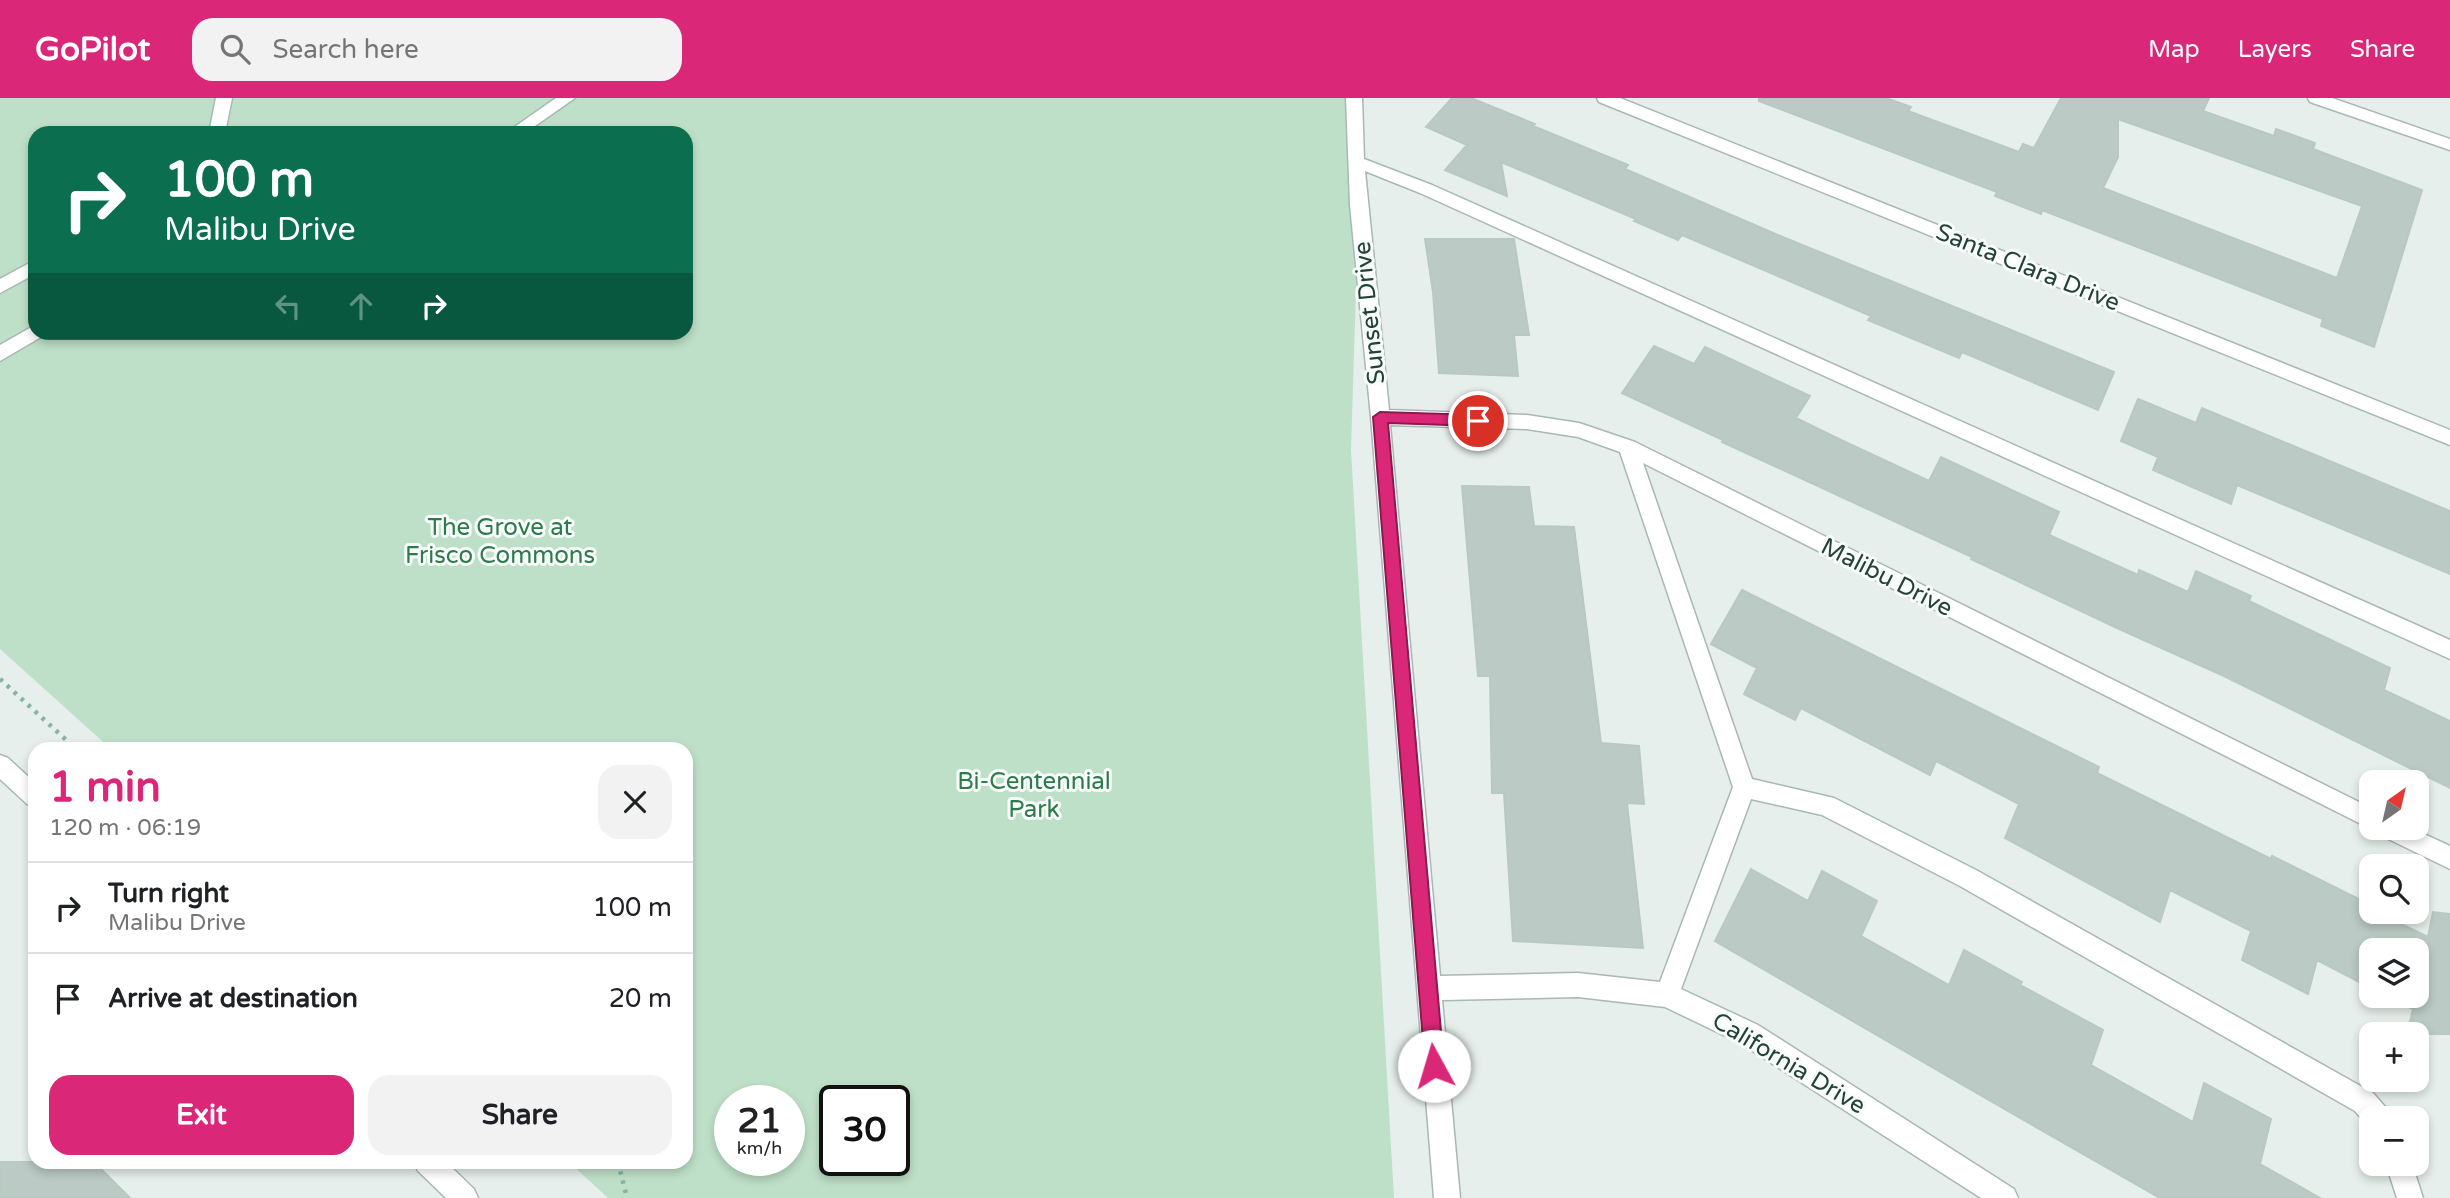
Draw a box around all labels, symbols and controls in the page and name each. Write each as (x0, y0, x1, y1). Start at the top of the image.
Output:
search box (192, 18, 682, 81)
text: GoPilot (35, 30, 150, 69)
icon: search (216, 30, 254, 68)
text: Search here (272, 34, 419, 65)
text: Map (2148, 35, 2200, 64)
text: Layers (2238, 35, 2312, 64)
text: Share (2350, 35, 2415, 64)
text: 100 m (164, 151, 314, 210)
icon: right (49, 154, 140, 245)
text: Malibu Drive (164, 211, 356, 249)
street label: Santa Clara Drive (1932, 217, 2124, 318)
street label: Sunset Drive (1348, 240, 1391, 386)
icon: left (269, 287, 307, 325)
icon: ahead (342, 287, 380, 325)
icon: right (415, 287, 453, 325)
pin (1448, 391, 1508, 451)
icon: arrive (1459, 402, 1497, 440)
park label: The Grove at Frisco Commons (405, 513, 595, 570)
street label: Malibu Drive (1816, 532, 1957, 623)
text: 1 min (49, 762, 161, 813)
button: close (598, 765, 672, 839)
park label: Bi-Centennial Park (957, 767, 1111, 824)
north arrow (2359, 770, 2429, 840)
map controls (2359, 770, 2429, 1176)
text: 120 m · 06:19 (49, 814, 201, 842)
button: search (2359, 854, 2429, 924)
text: Turn right (108, 878, 229, 909)
icon: right (49, 889, 87, 927)
text: 100 m (592, 892, 672, 923)
text: Malibu Drive (108, 909, 246, 937)
button: layers (2359, 938, 2429, 1008)
icon: arrive (49, 980, 87, 1018)
text: Arrive at destination (108, 983, 358, 1014)
text: 20 m (609, 983, 672, 1014)
street label: California Drive (1707, 1006, 1871, 1121)
button: + (2359, 1022, 2429, 1092)
position arrow (1397, 1029, 1471, 1103)
button: Exit (49, 1075, 354, 1155)
button: Share (368, 1075, 672, 1155)
speed limit sign: 30 (819, 1085, 910, 1176)
text: 21 (738, 1100, 781, 1142)
button: − (2359, 1106, 2429, 1176)
text: km/h (737, 1137, 782, 1159)

